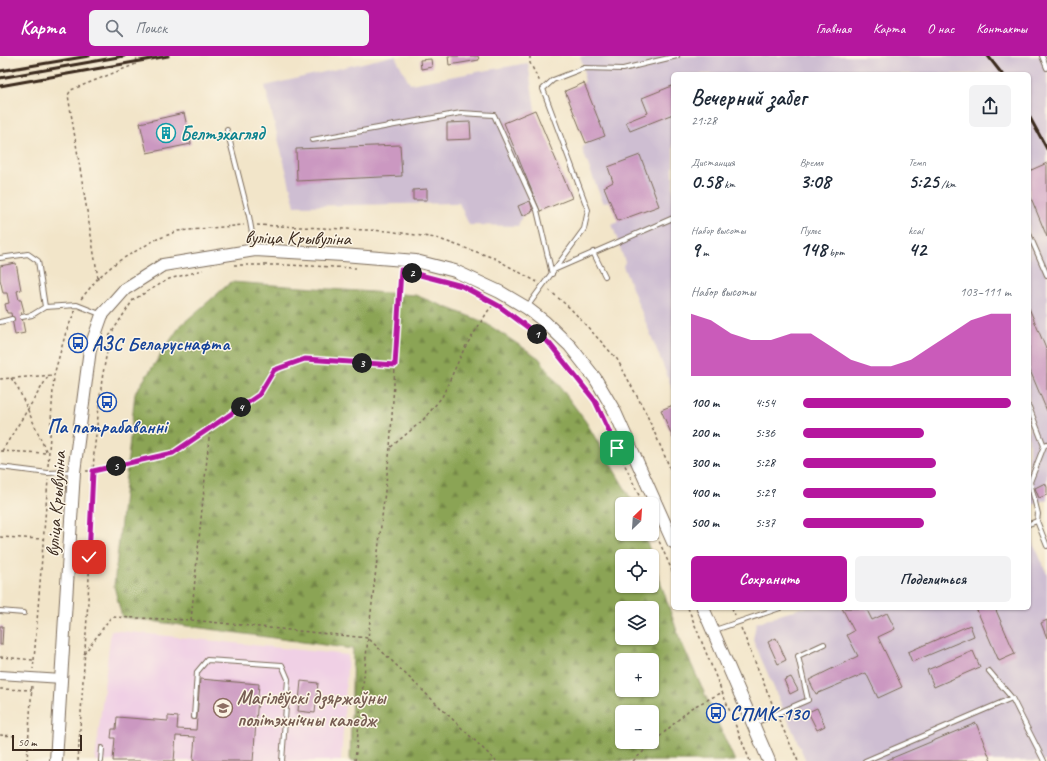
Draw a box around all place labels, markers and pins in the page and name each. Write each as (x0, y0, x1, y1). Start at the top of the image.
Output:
building icon: Белтэхагляд (155, 122, 177, 144)
place label: Белтэхагляд (180, 122, 266, 146)
pin: 2 (402, 263, 422, 283)
pin: 1 (527, 324, 547, 344)
bus stop icon: АЗС Беларуснафта (67, 332, 89, 354)
place label: АЗС Беларуснафта (92, 332, 231, 356)
pin: 3 (352, 353, 372, 373)
bus stop icon: Па патрабаванні (96, 391, 118, 413)
pin: 4 (231, 397, 251, 417)
place label: Па патрабаванні (47, 415, 169, 439)
pin (600, 431, 634, 465)
pin: 5 (106, 456, 126, 476)
pin (72, 540, 106, 574)
place label: Магілёўскі дзяржаўны політэхнічны каледж (237, 686, 387, 732)
school or university icon: Магілёўскі дзяржаўны політэхнічны каледж (212, 697, 234, 719)
bus stop icon: СПМК-130 (705, 702, 727, 724)
place label: СПМК-130 (730, 702, 811, 726)

